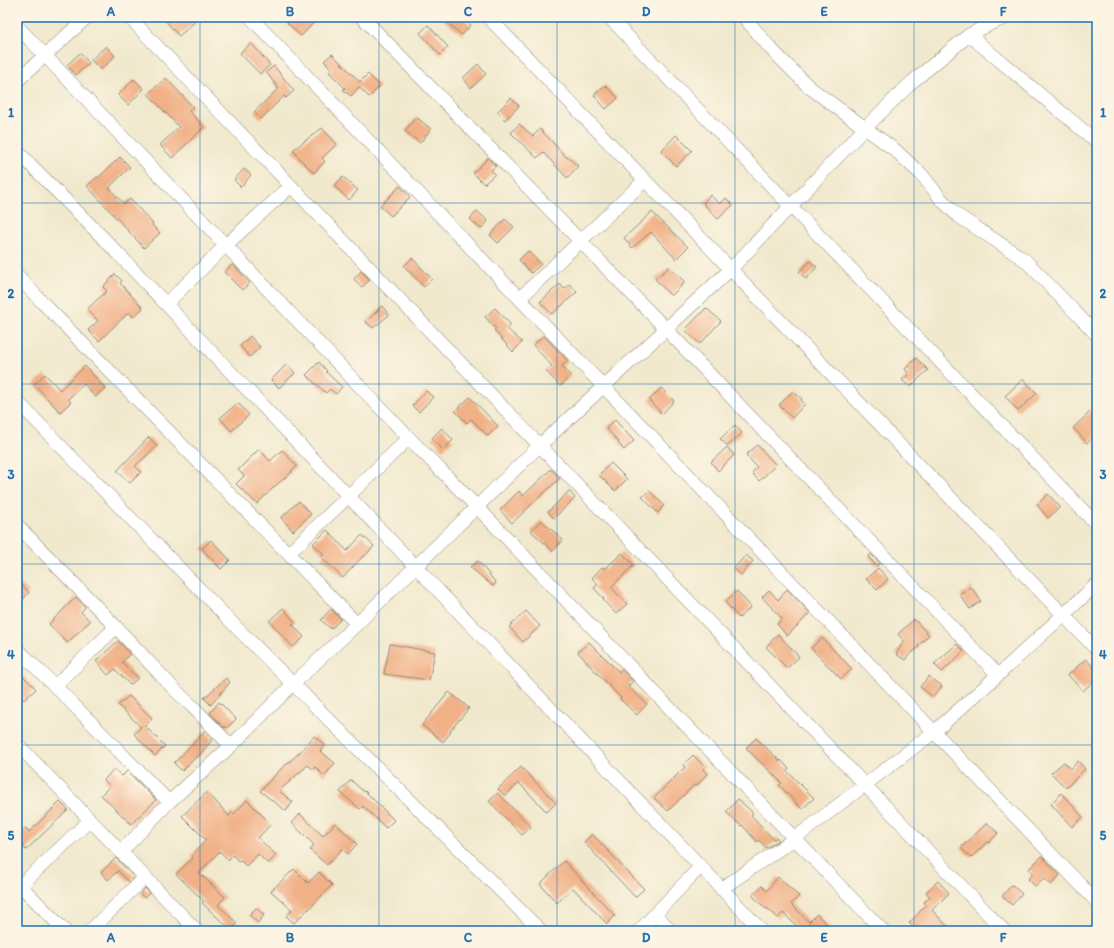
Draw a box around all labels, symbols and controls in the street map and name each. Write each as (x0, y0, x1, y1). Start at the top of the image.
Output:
text: A (106, 4, 116, 19)
text: B (286, 4, 295, 19)
text: C (464, 4, 473, 19)
text: D (642, 4, 651, 19)
text: E (820, 4, 828, 19)
text: F (1000, 4, 1007, 19)
text: 1 (8, 105, 14, 120)
text: 1 (1100, 105, 1106, 120)
text: 2 (8, 286, 15, 301)
text: 2 (1100, 286, 1107, 301)
text: 3 (7, 467, 15, 482)
text: 3 (1099, 467, 1107, 482)
text: 4 (7, 647, 15, 662)
text: 4 (1099, 647, 1107, 662)
text: 5 (8, 828, 15, 843)
text: 5 (1100, 828, 1107, 843)
text: A (106, 930, 116, 945)
text: B (286, 930, 295, 945)
text: C (464, 930, 473, 945)
text: D (642, 930, 651, 945)
text: E (820, 930, 828, 945)
text: F (1000, 930, 1007, 945)

